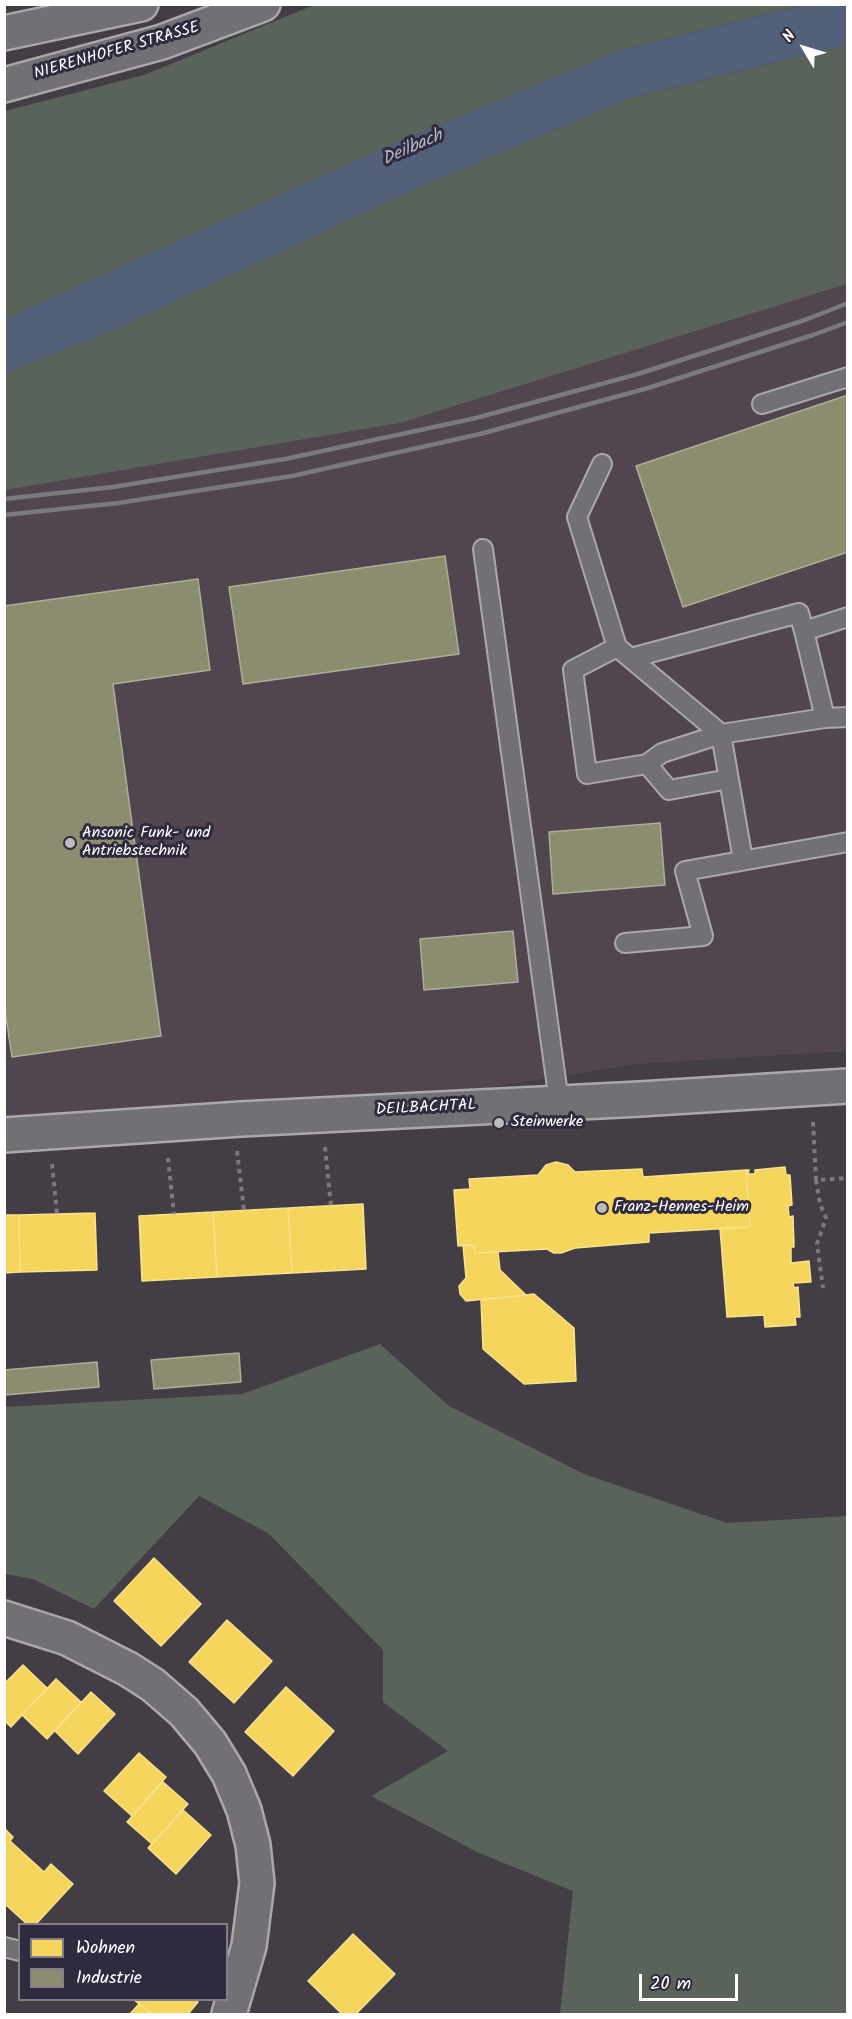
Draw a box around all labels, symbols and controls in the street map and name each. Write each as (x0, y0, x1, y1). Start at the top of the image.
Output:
north arrow (774, 18, 834, 78)
street label: NIERENHOFER STRASSE (32, 19, 202, 85)
text: N (776, 25, 802, 48)
water label: Deilbach (379, 126, 447, 172)
place label: Ansonic Funk- und Antriebstechnik (82, 824, 210, 862)
marker: Ansonic Funk- und Antriebstechnik (63, 836, 77, 850)
street label: DEILBACHTAL (375, 1097, 477, 1121)
place label: Steinwerke (511, 1113, 583, 1133)
marker: Steinwerke (492, 1116, 506, 1130)
place label: Franz-Hennes-Heim (614, 1198, 749, 1218)
marker: Franz-Hennes-Heim (595, 1201, 609, 1215)
legend (18, 1923, 228, 2001)
text: Wohnen (76, 1934, 135, 1963)
scale bar (642, 1962, 741, 2000)
text: Industrie (76, 1964, 142, 1993)
text: 20 m (650, 1970, 691, 1999)

